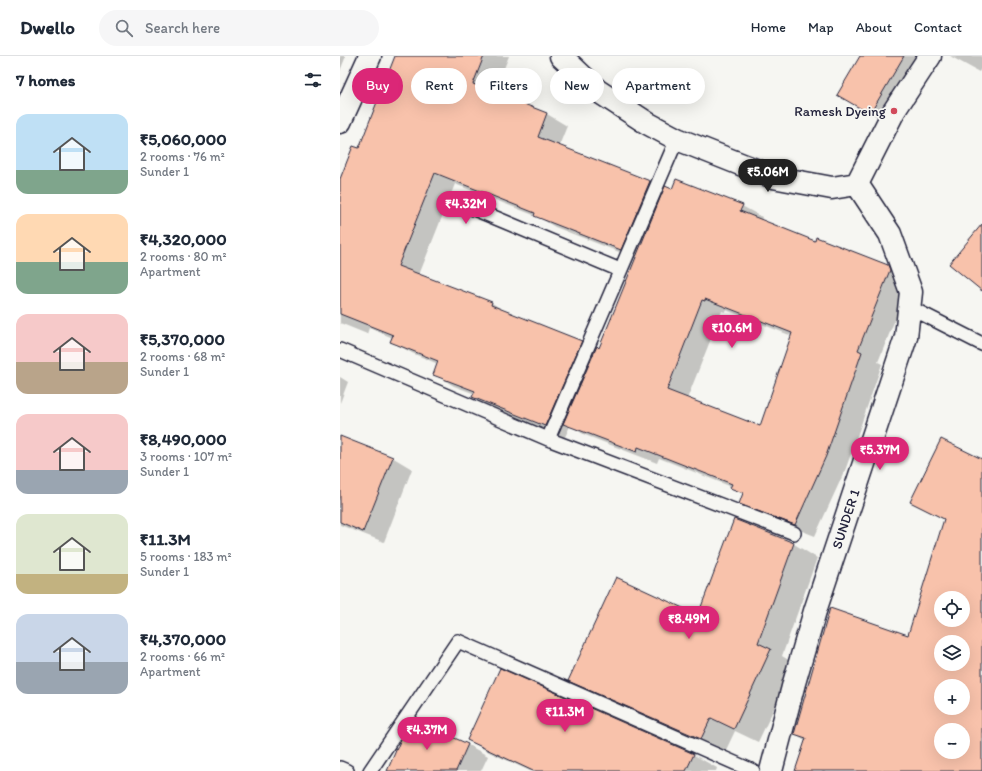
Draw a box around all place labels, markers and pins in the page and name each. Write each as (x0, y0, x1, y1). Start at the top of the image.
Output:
place label: Ramesh Dyeing (794, 103, 887, 120)
marker: Ramesh Dyeing (889, 106, 899, 116)
pin: ₹5.06M (735, 159, 801, 193)
pin: ₹4.32M (433, 191, 499, 225)
pin: ₹10.6M (699, 315, 765, 349)
pin: ₹5.37M (847, 437, 913, 471)
pin: ₹8.49M (656, 606, 722, 640)
pin: ₹11.3M (532, 699, 598, 733)
pin: ₹4.37M (394, 717, 460, 751)

